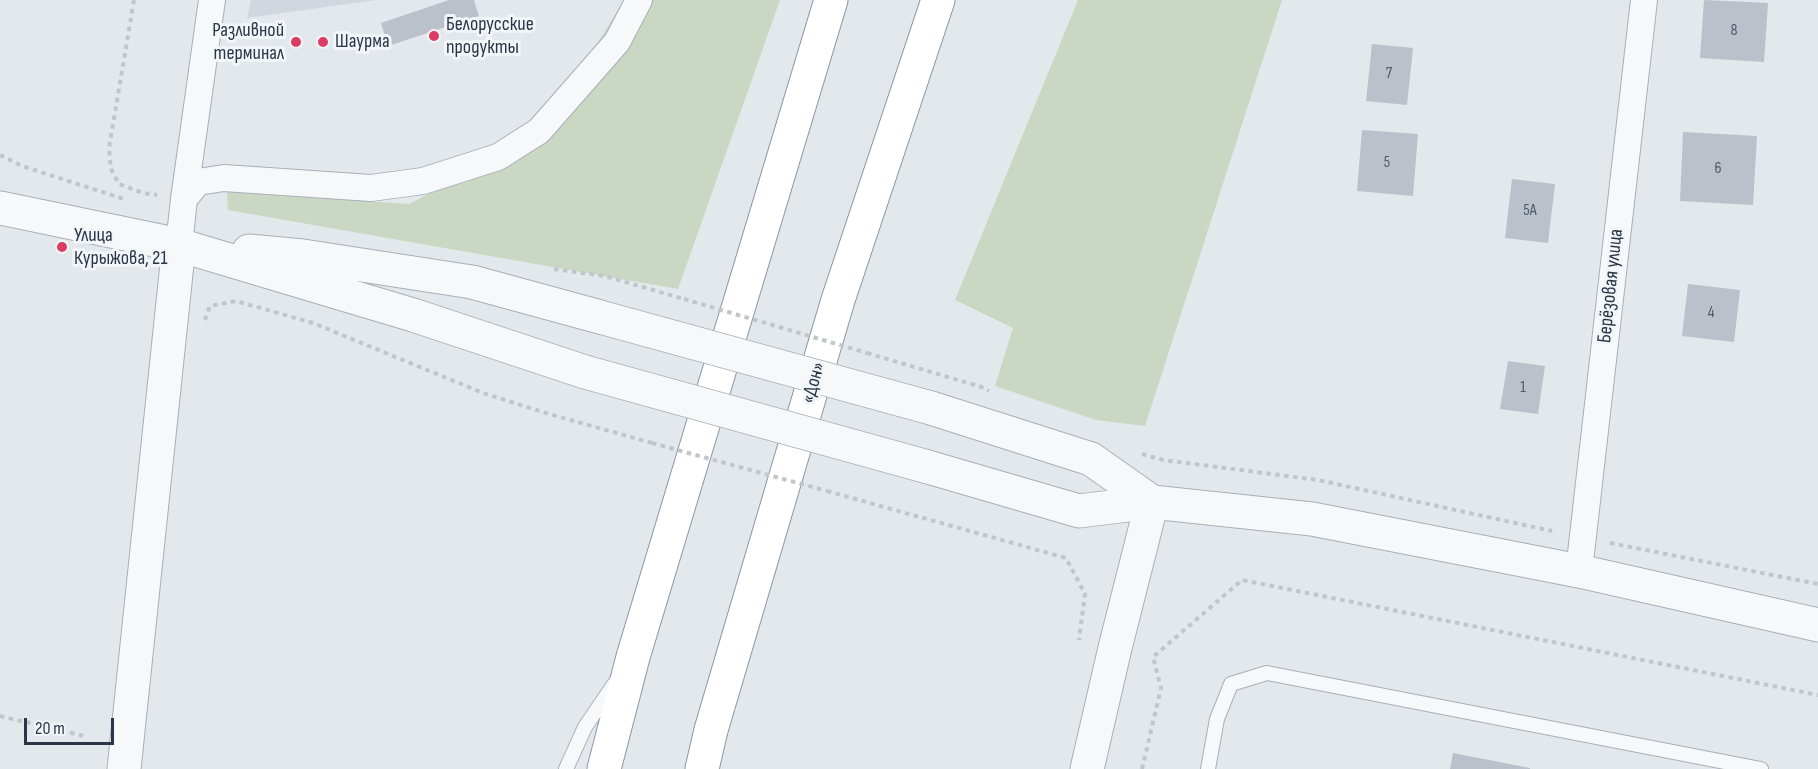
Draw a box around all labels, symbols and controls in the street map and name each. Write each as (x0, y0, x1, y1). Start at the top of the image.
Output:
place label: Белорусские продукты (446, 13, 534, 60)
place label: Разливной терминал (212, 19, 284, 66)
house number: 8 (1730, 21, 1738, 41)
marker: Белорусские продукты (427, 29, 441, 43)
place label: Шаурма (335, 30, 390, 54)
marker: Разливной терминал (289, 35, 303, 49)
marker: Шаурма (316, 35, 330, 49)
house number: 7 (1386, 64, 1392, 84)
house number: 5 (1384, 153, 1390, 173)
house number: 6 (1714, 159, 1722, 179)
house number: 5А (1523, 201, 1537, 221)
place label: Улица Курыжова, 21 (74, 224, 167, 271)
street label: Берёзовая улица (1593, 228, 1629, 344)
marker: Улица Курыжова, 21 (55, 240, 69, 254)
house number: 4 (1708, 303, 1714, 323)
street label: «Дон» (797, 359, 831, 407)
house number: 1 (1520, 378, 1526, 398)
scale bar (27, 706, 117, 744)
text: 20 m (35, 718, 65, 739)

